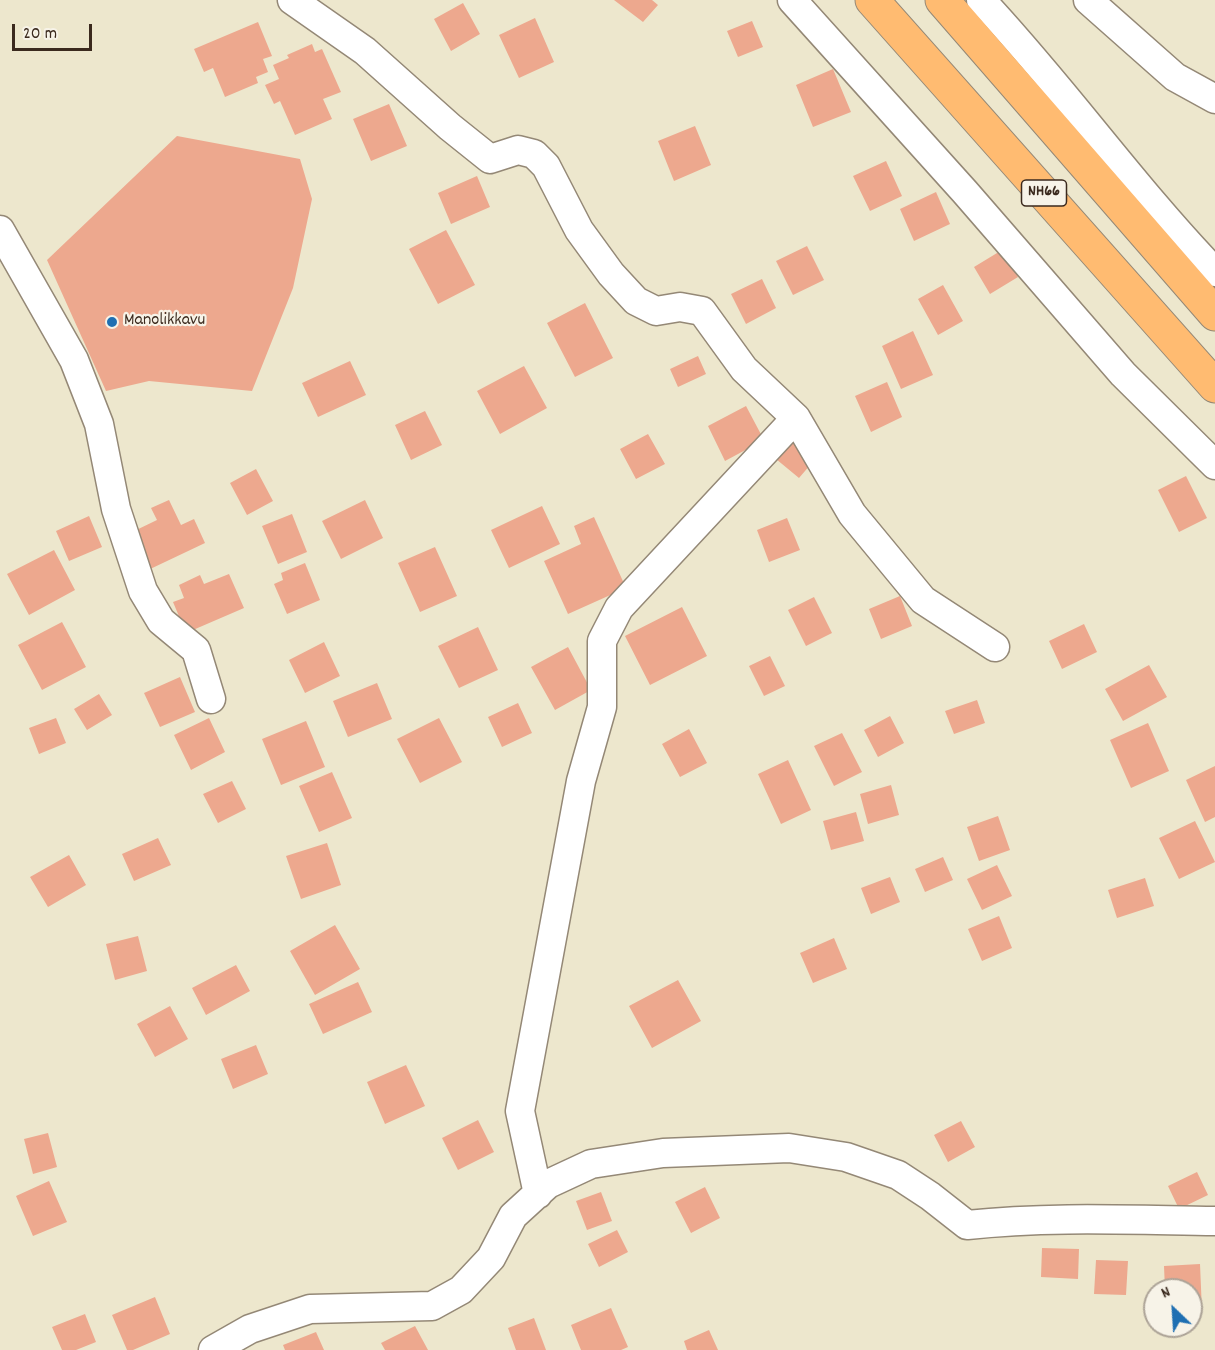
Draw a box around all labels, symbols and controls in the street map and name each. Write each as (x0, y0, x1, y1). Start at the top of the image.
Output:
scale bar (15, 12, 94, 50)
text: 20 m (23, 22, 57, 47)
road number: NH66 (1022, 180, 1066, 206)
place label: Manolikkavu (124, 311, 205, 333)
marker: Manolikkavu (105, 315, 119, 329)
north arrow (1143, 1278, 1203, 1338)
text: N (1158, 1281, 1174, 1305)

